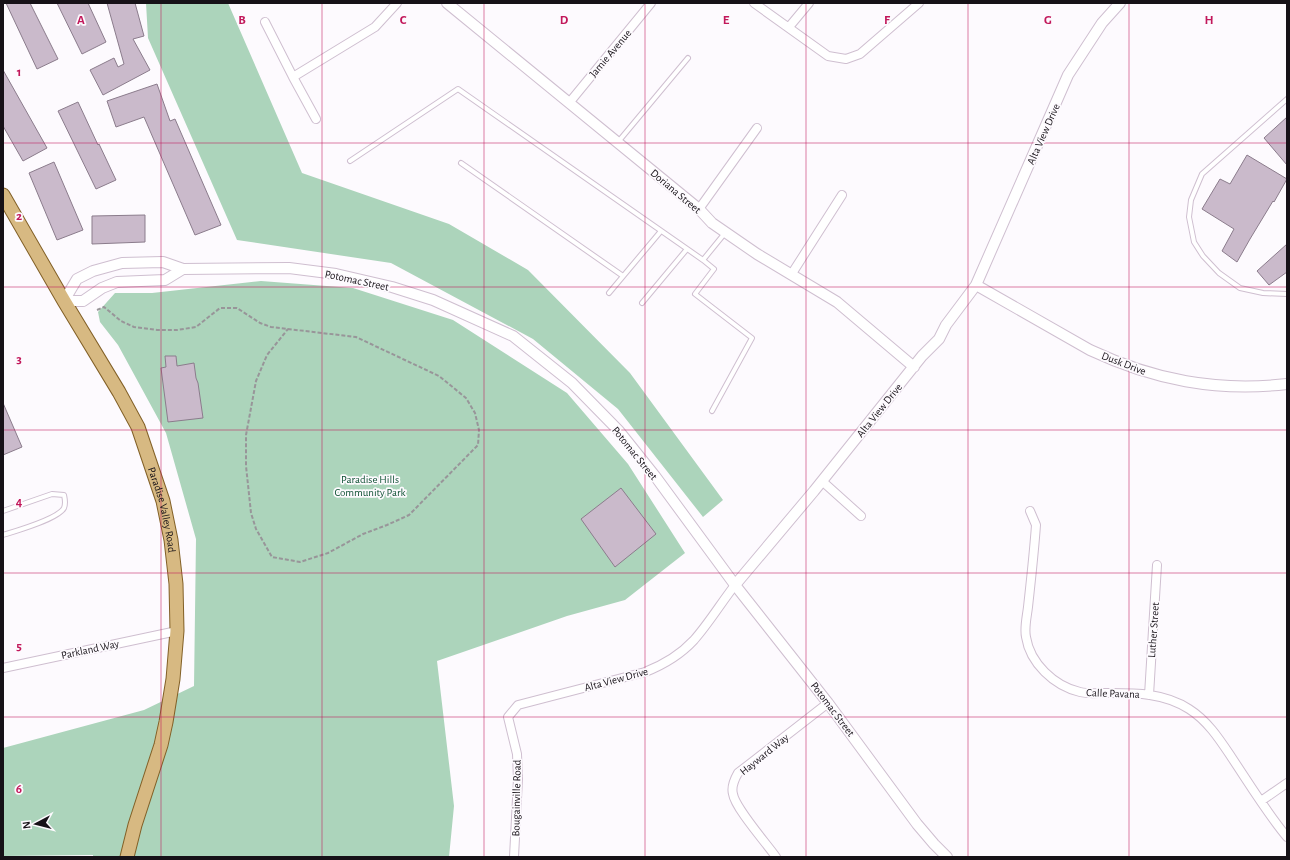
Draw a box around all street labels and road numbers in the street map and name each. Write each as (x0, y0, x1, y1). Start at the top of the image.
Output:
street label: Jamie Avenue (587, 27, 633, 79)
street label: Alta View Drive (1025, 102, 1062, 166)
street label: Doriana Street (648, 167, 703, 216)
street label: Potomac Street (324, 268, 390, 293)
street label: Dusk Drive (1100, 350, 1147, 377)
street label: Alta View Drive (854, 381, 904, 439)
street label: Potomac Street (610, 425, 660, 482)
street label: Paradise Valley Road (146, 466, 177, 554)
street label: Luther Street (1146, 601, 1161, 658)
street label: Parkland Way (60, 638, 120, 661)
street label: Alta View Drive (583, 666, 649, 693)
street label: Potomac Street (809, 680, 857, 739)
street label: Calle Pavana (1086, 687, 1140, 700)
street label: Hayward Way (738, 731, 791, 777)
street label: Bougainville Road (510, 759, 523, 836)

